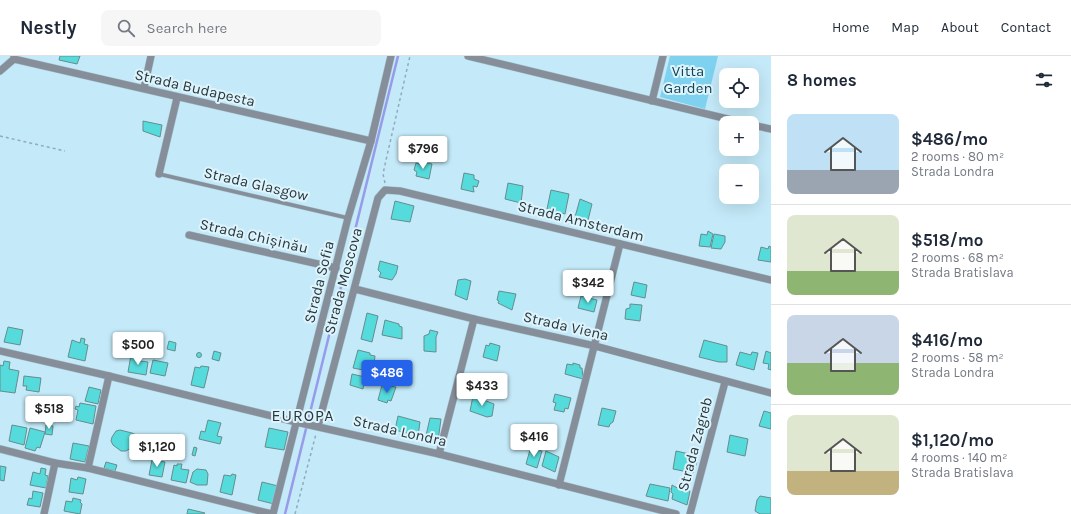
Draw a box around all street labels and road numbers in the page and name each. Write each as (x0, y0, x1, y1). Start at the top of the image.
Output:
street label: Strada Budapesta (133, 65, 257, 111)
street label: Strada Glasgow (202, 163, 310, 205)
street label: Strada Amsterdam (516, 197, 646, 245)
street label: Strada Chișinău (198, 215, 310, 257)
street label: Strada Moscova (320, 226, 366, 336)
street label: Strada Sofia (300, 239, 338, 325)
street label: Strada Viena (522, 307, 610, 345)
street label: Strada Zagreb (674, 395, 716, 493)
street label: Strada Londra (351, 411, 449, 451)

